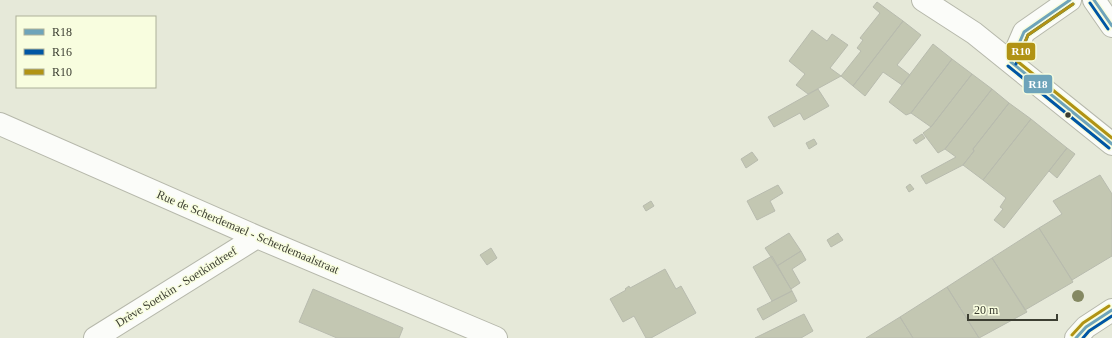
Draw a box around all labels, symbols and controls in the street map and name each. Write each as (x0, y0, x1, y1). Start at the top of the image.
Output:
legend (16, 16, 156, 88)
text: R18 (52, 25, 72, 39)
line badge: R10 (1006, 42, 1036, 61)
text: R16 (52, 45, 72, 59)
text: R10 (1012, 45, 1031, 57)
text: R10 (52, 65, 72, 79)
line badge: R18 (1023, 74, 1053, 94)
text: R18 (1029, 78, 1048, 90)
unlabelled marker (1063, 110, 1073, 120)
street label: Rue de Scherdemael - Scherdemaalstraat (155, 187, 342, 277)
street label: Drève Soetkin - Soetkindreef (113, 244, 239, 330)
scale bar (968, 296, 1057, 322)
text: 20 m (974, 303, 999, 317)

